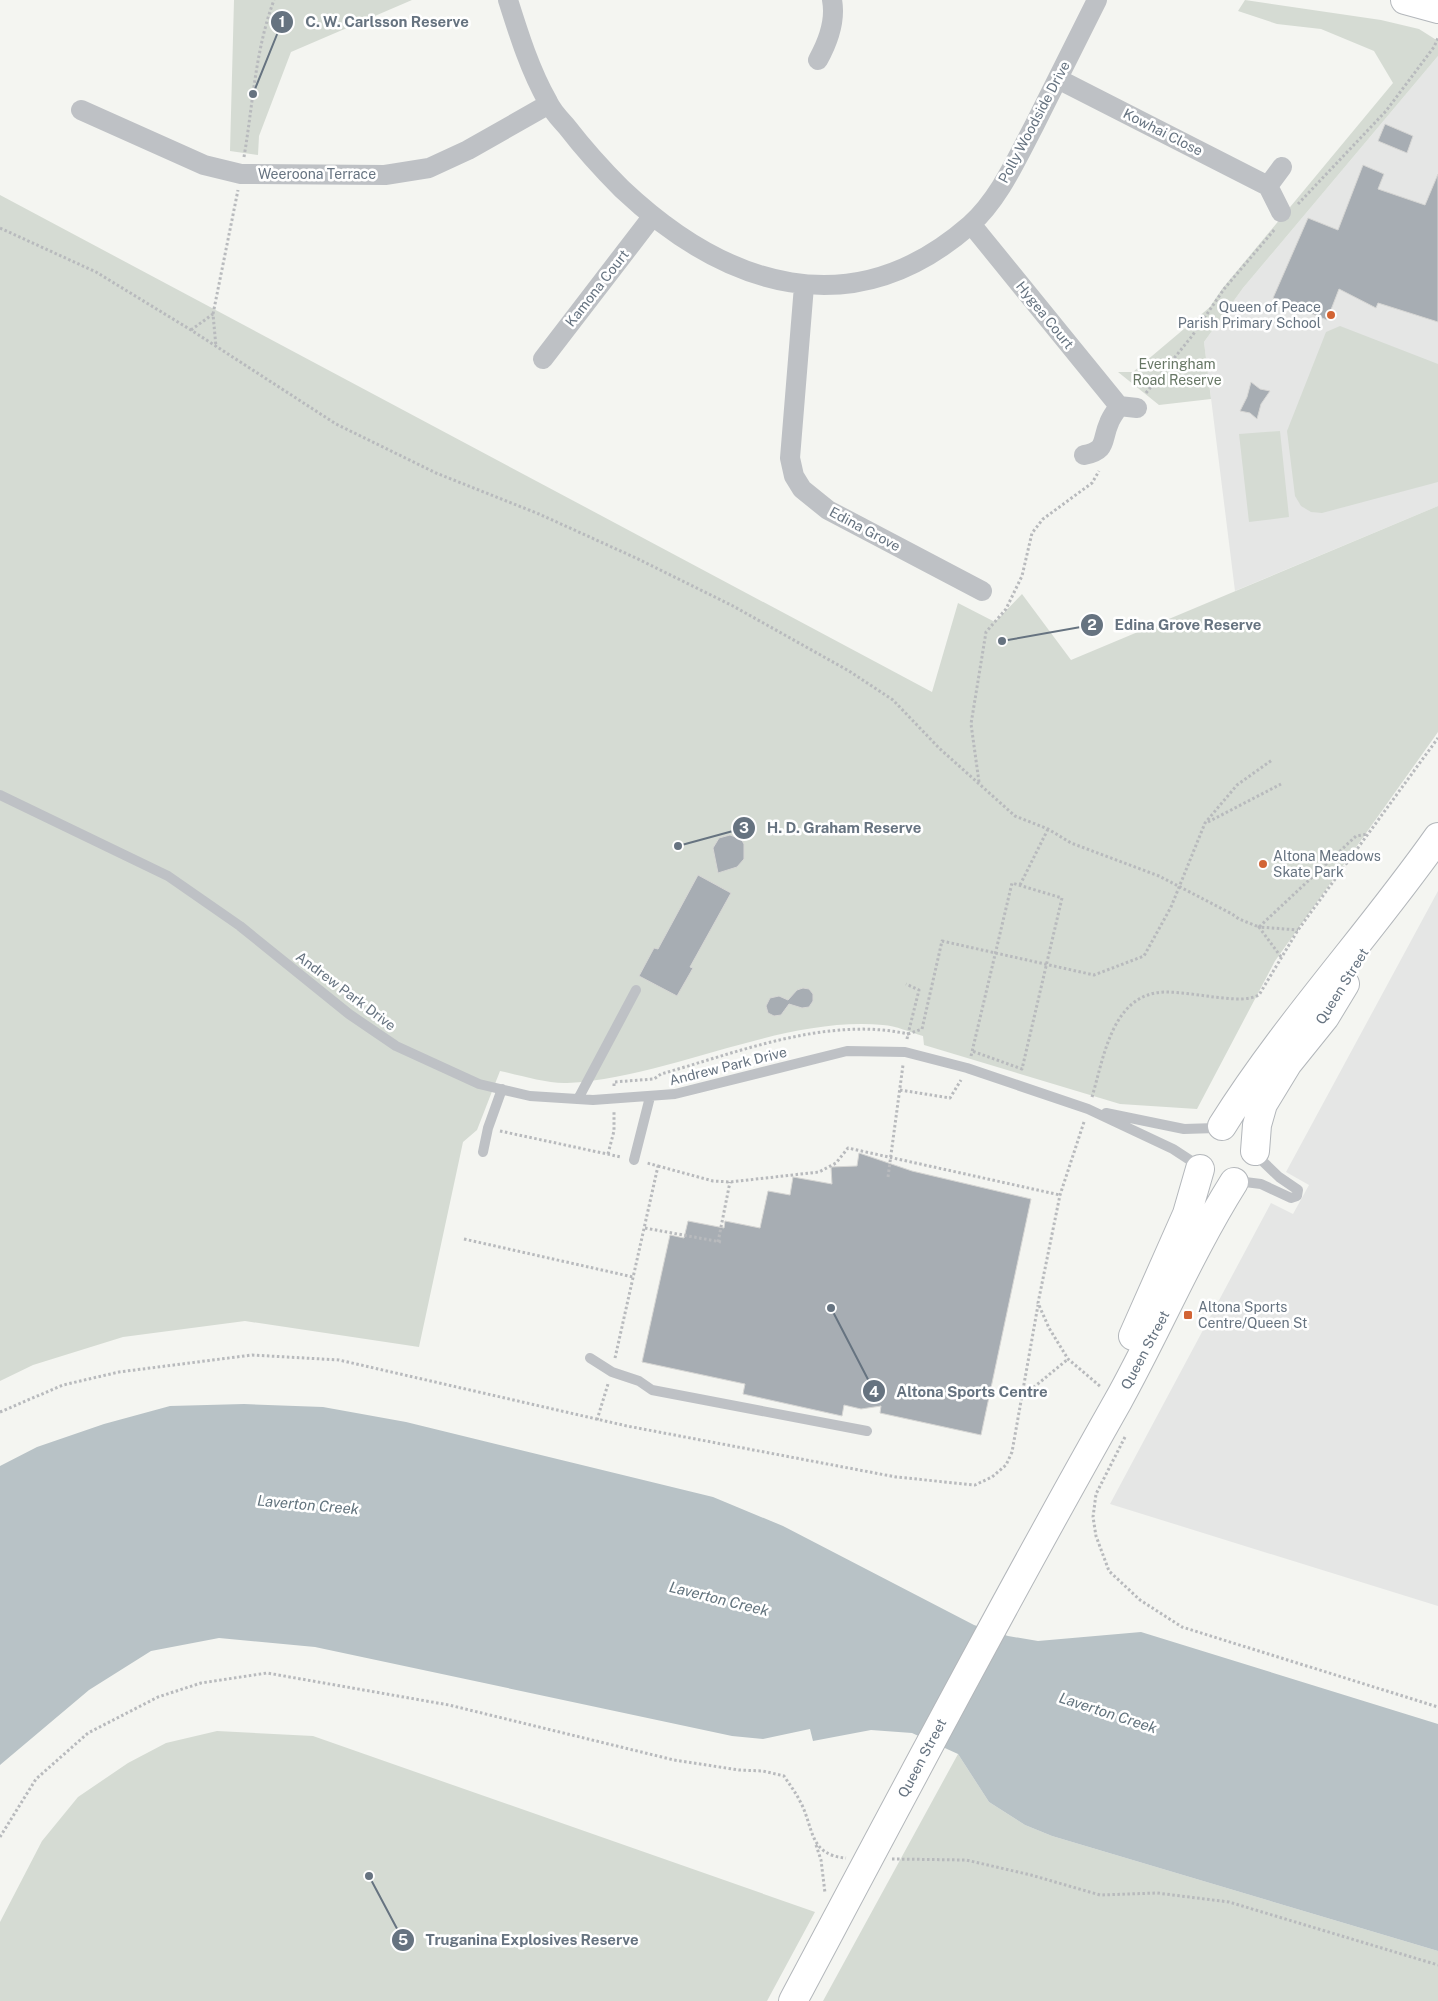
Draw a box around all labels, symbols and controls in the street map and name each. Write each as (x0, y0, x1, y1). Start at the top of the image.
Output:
callout: C. W. Carlsson Reserve (270, 7, 479, 37)
text: 1 (279, 13, 285, 30)
text: C. W. Carlsson Reserve (305, 13, 469, 30)
street label: Polly Woodside Drive (995, 58, 1073, 186)
street label: Kowhai Close (1121, 105, 1205, 159)
street label: Weeroona Terrace (258, 166, 376, 182)
street label: Kamona Court (562, 246, 632, 330)
street label: Hygea Court (1013, 278, 1077, 352)
place label: Queen of Peace Parish Primary School (1178, 299, 1321, 331)
marker: Queen of Peace Parish Primary School (1325, 309, 1337, 321)
park label: Everingham Road Reserve (1132, 356, 1222, 388)
street label: Edina Grove (827, 504, 903, 554)
callout: Edina Grove Reserve (1079, 610, 1271, 640)
text: 2 (1087, 616, 1097, 633)
text: Edina Grove Reserve (1115, 616, 1261, 633)
callout: H. D. Graham Reserve (732, 813, 932, 843)
text: 3 (739, 819, 749, 836)
text: H. D. Graham Reserve (767, 819, 921, 836)
place label: Altona Meadows Skate Park (1273, 848, 1381, 880)
marker: Altona Meadows Skate Park (1257, 858, 1269, 870)
street label: Queen Street (1312, 945, 1372, 1027)
street label: Andrew Park Drive (293, 948, 399, 1034)
street label: Andrew Park Drive (668, 1044, 789, 1088)
place label: Altona Sports Centre/Queen St (1198, 1299, 1307, 1331)
street label: Queen Street (1118, 1308, 1172, 1392)
marker: Altona Sports Centre/Queen St (1182, 1309, 1194, 1321)
callout: Altona Sports Centre (861, 1376, 1058, 1406)
text: 4 (869, 1383, 879, 1400)
text: Altona Sports Centre (896, 1383, 1048, 1400)
water label: Laverton Creek (256, 1492, 361, 1517)
water label: Laverton Creek (668, 1578, 772, 1619)
water label: Laverton Creek (1057, 1689, 1160, 1737)
street label: Queen Street (895, 1716, 949, 1800)
callout: Truganina Explosives Reserve (390, 1925, 648, 1955)
text: 5 (398, 1931, 408, 1948)
text: Truganina Explosives Reserve (425, 1931, 639, 1948)

